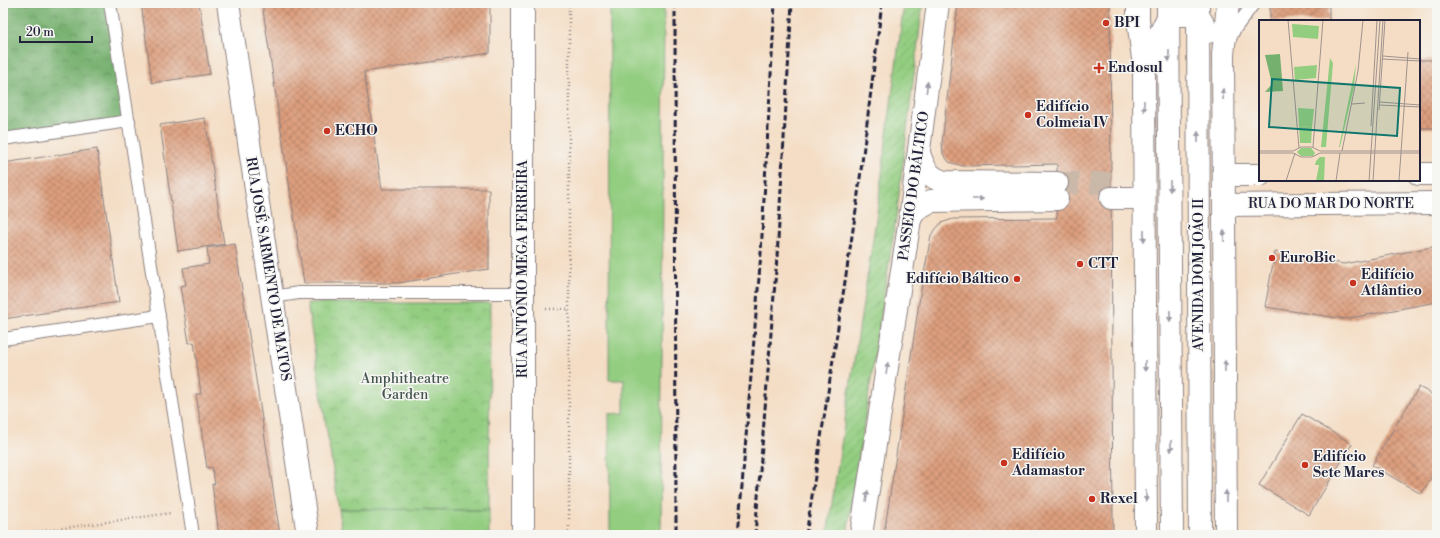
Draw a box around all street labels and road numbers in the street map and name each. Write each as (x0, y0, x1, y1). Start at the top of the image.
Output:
street label: PASSEIO DO BÁLTICO (893, 110, 933, 262)
street label: RUA JOSÉ SARMENTO DE MATOS (241, 155, 297, 382)
street label: RUA ANTÓNIO MEGA FERREIRA (512, 159, 532, 378)
street label: RUA DO MAR DO NORTE (1248, 195, 1414, 213)
street label: AVENIDA DOM JOÃO II (1188, 198, 1208, 353)

